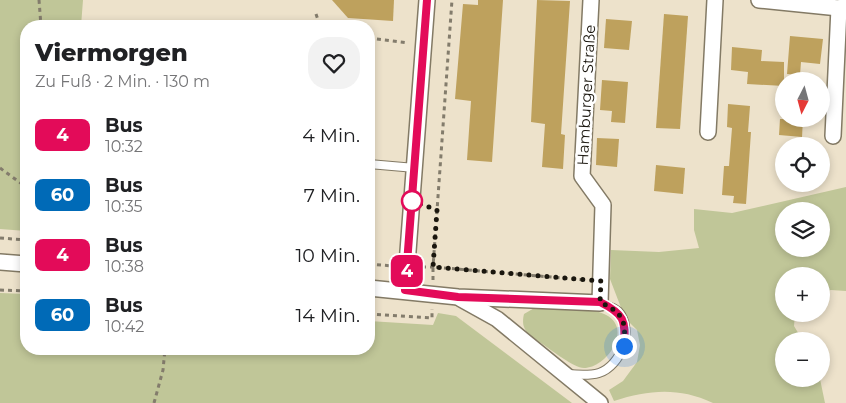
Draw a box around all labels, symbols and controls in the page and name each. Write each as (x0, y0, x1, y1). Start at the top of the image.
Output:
street label: Hamburger Straße (573, 24, 599, 166)
button: heart (308, 37, 360, 89)
text: Viermorgen (35, 38, 188, 67)
text: Zu Fuß · 2 Min. · 130 m (35, 72, 210, 91)
north arrow (775, 72, 830, 128)
map controls (775, 72, 830, 387)
text: Bus (105, 114, 143, 137)
text: 4 (56, 124, 69, 146)
text: 4 Min. (302, 124, 360, 147)
text: 10:32 (105, 137, 143, 156)
button: locate (775, 137, 830, 192)
text: Bus (105, 174, 143, 197)
text: 60 (51, 184, 74, 206)
text: 7 Min. (304, 184, 360, 207)
unlabelled marker (401, 190, 423, 212)
text: 10:35 (105, 197, 143, 216)
button: layers (775, 202, 830, 257)
text: Bus (105, 234, 143, 257)
text: 4 (56, 244, 69, 266)
text: 10 Min. (295, 244, 360, 267)
line badge: 4 (391, 255, 423, 287)
text: 10:38 (105, 257, 144, 276)
text: 4 (401, 260, 413, 282)
button: + (775, 267, 830, 322)
text: Bus (105, 294, 143, 317)
text: 60 (51, 304, 74, 326)
text: 14 Min. (295, 304, 360, 327)
text: 10:42 (105, 317, 144, 336)
button: − (775, 332, 830, 387)
your location (612, 334, 637, 359)

